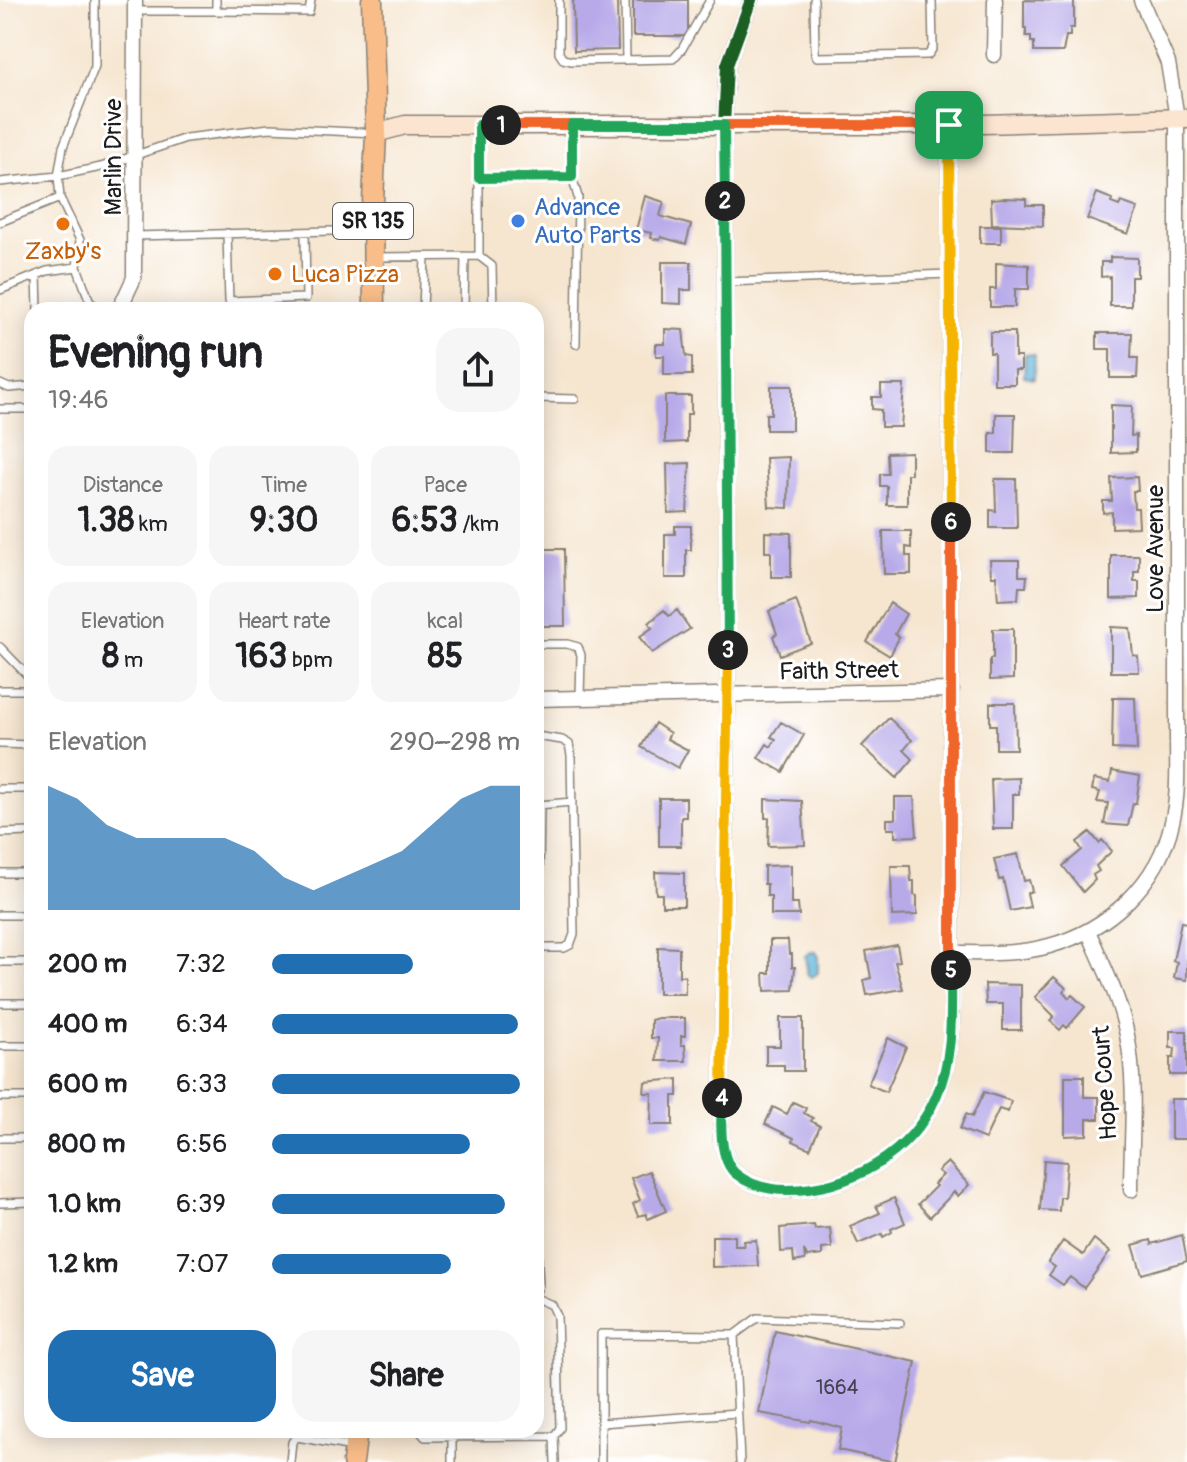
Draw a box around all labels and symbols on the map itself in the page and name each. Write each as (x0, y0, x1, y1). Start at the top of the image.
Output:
pin (915, 91, 983, 159)
street label: Marlin Drive (99, 98, 128, 215)
pin: 1 (481, 105, 521, 145)
pin: 2 (705, 181, 745, 221)
place label: Advance Auto Parts (534, 193, 641, 250)
road number: SR 135 (333, 203, 413, 239)
marker: Advance Auto Parts (509, 212, 527, 230)
marker: Zaxby's (54, 215, 72, 233)
place label: Zaxby's (25, 237, 102, 266)
place label: Luca Pizza (291, 260, 399, 289)
marker: Luca Pizza (266, 265, 284, 283)
street label: Love Avenue (1141, 485, 1170, 613)
pin: 6 (931, 502, 971, 542)
pin: 3 (708, 630, 748, 670)
street label: Faith Street (779, 655, 899, 687)
pin: 5 (931, 950, 971, 990)
street label: Hope Court (1087, 1024, 1123, 1141)
pin: 4 (702, 1078, 742, 1118)
house number: 1664 (816, 1375, 859, 1400)

